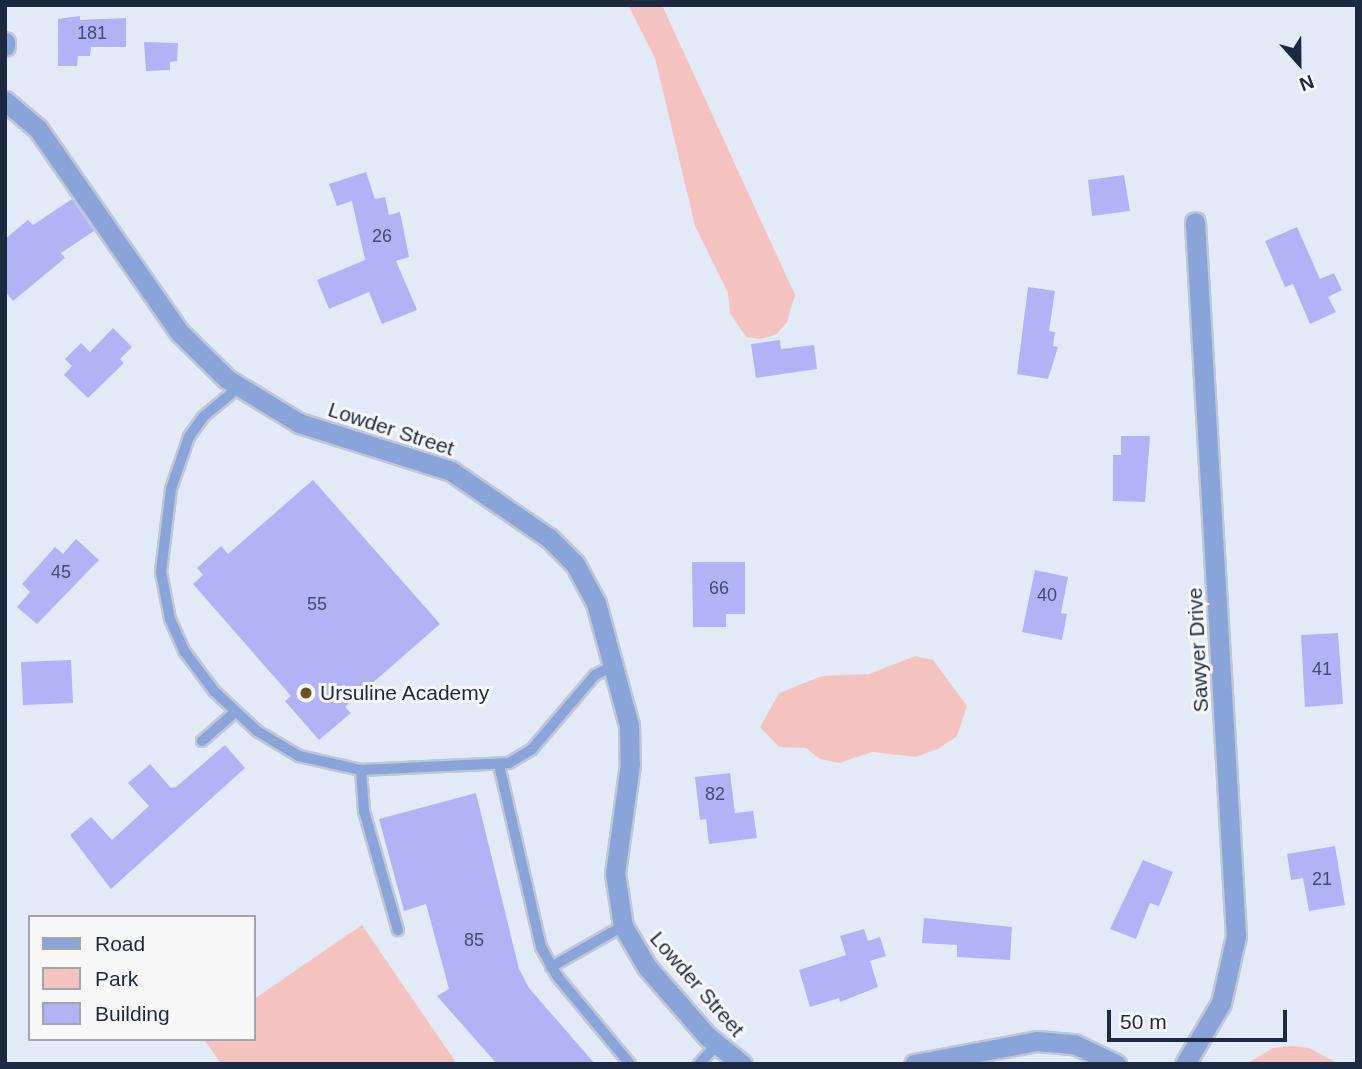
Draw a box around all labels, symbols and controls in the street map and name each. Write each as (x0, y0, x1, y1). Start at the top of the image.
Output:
house number: 181 (77, 22, 107, 44)
north arrow (1264, 28, 1334, 98)
text: N (1297, 71, 1317, 95)
house number: 26 (372, 225, 392, 247)
street label: Lowder Street (325, 397, 457, 461)
house number: 45 (51, 561, 71, 583)
house number: 66 (709, 577, 729, 599)
house number: 40 (1037, 584, 1057, 606)
street label: Sawyer Drive (1182, 587, 1214, 713)
house number: 55 (307, 593, 327, 615)
house number: 41 (1312, 658, 1332, 680)
place label: Ursuline Academy (320, 680, 490, 706)
marker: Ursuline Academy (298, 685, 314, 701)
house number: 82 (705, 783, 725, 805)
house number: 21 (1312, 868, 1332, 890)
legend (28, 915, 256, 1041)
street label: Lowder Street (645, 926, 749, 1042)
house number: 85 (464, 929, 484, 951)
text: Road (95, 932, 145, 955)
text: Park (95, 967, 138, 990)
scale bar (1110, 996, 1290, 1040)
text: Building (95, 1002, 170, 1025)
text: 50 m (1120, 1010, 1167, 1033)

